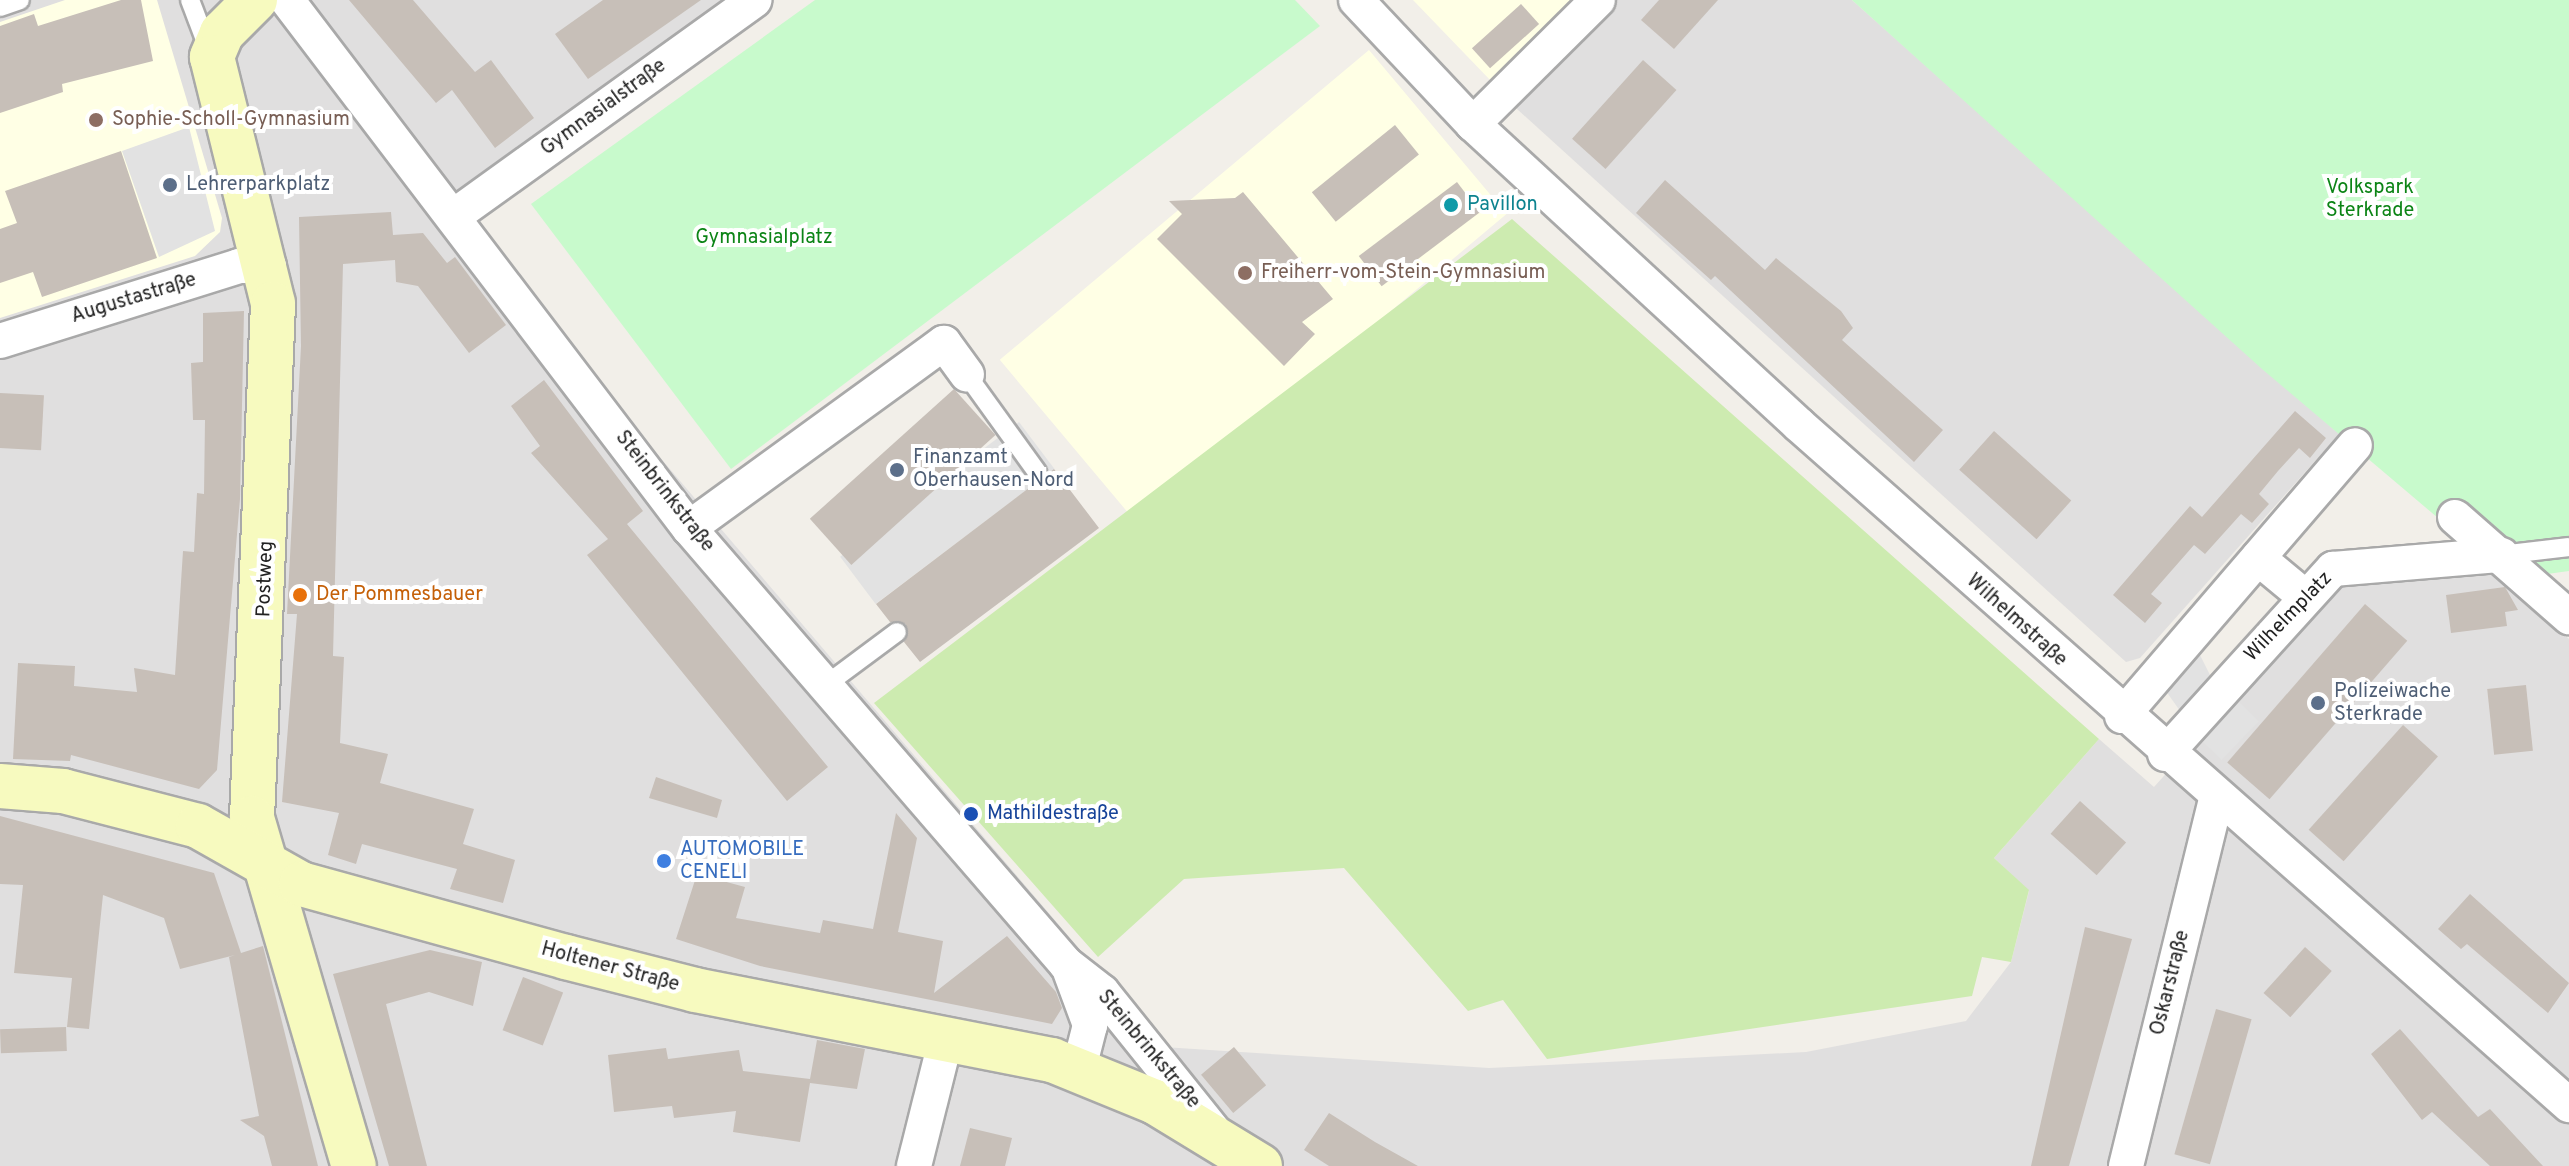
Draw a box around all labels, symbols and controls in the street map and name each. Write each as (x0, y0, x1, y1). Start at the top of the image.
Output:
street label: Gymnasialstraße (537, 54, 671, 162)
place label: Sophie-Scholl-Gymnasium (112, 108, 350, 132)
marker: Sophie-Scholl-Gymnasium (87, 111, 105, 129)
place label: Lehrerparkplatz (186, 173, 330, 197)
marker: Lehrerparkplatz (161, 176, 179, 194)
park label: Volkspark Sterkrade (2326, 176, 2414, 223)
place label: Pavillon (1467, 193, 1538, 217)
marker: Pavillon (1442, 196, 1460, 214)
park label: Gymnasialplatz (695, 226, 833, 250)
place label: Freiherr-vom-Stein-Gymnasium (1261, 261, 1546, 285)
marker: Freiherr-vom-Stein-Gymnasium (1236, 264, 1254, 282)
street label: Augustastraße (68, 269, 200, 329)
street label: Steinbrinkstraße (609, 427, 719, 557)
place label: Finanzamt Oberhausen-Nord (913, 446, 1074, 493)
marker: Finanzamt Oberhausen-Nord (888, 461, 906, 479)
street label: Postweg (253, 540, 279, 618)
street label: Wilhelmplatz (2240, 567, 2338, 667)
street label: Wilhelmstraße (1961, 570, 2071, 672)
place label: Der Pommesbauer (316, 583, 483, 607)
marker: Der Pommesbauer (291, 586, 309, 604)
place label: Polizeiwache Sterkrade (2334, 680, 2451, 727)
marker: Polizeiwache Sterkrade (2309, 694, 2327, 712)
place label: Mathildestraße (987, 802, 1119, 826)
marker: Mathildestraße (962, 805, 980, 823)
place label: AUTOMOBILE CENELI (680, 838, 804, 885)
marker: AUTOMOBILE CENELI (655, 852, 673, 870)
street label: Oskarstraße (2146, 928, 2196, 1038)
street label: Holtener Straße (538, 938, 682, 998)
street label: Steinbrinkstraße (1091, 986, 1205, 1114)

